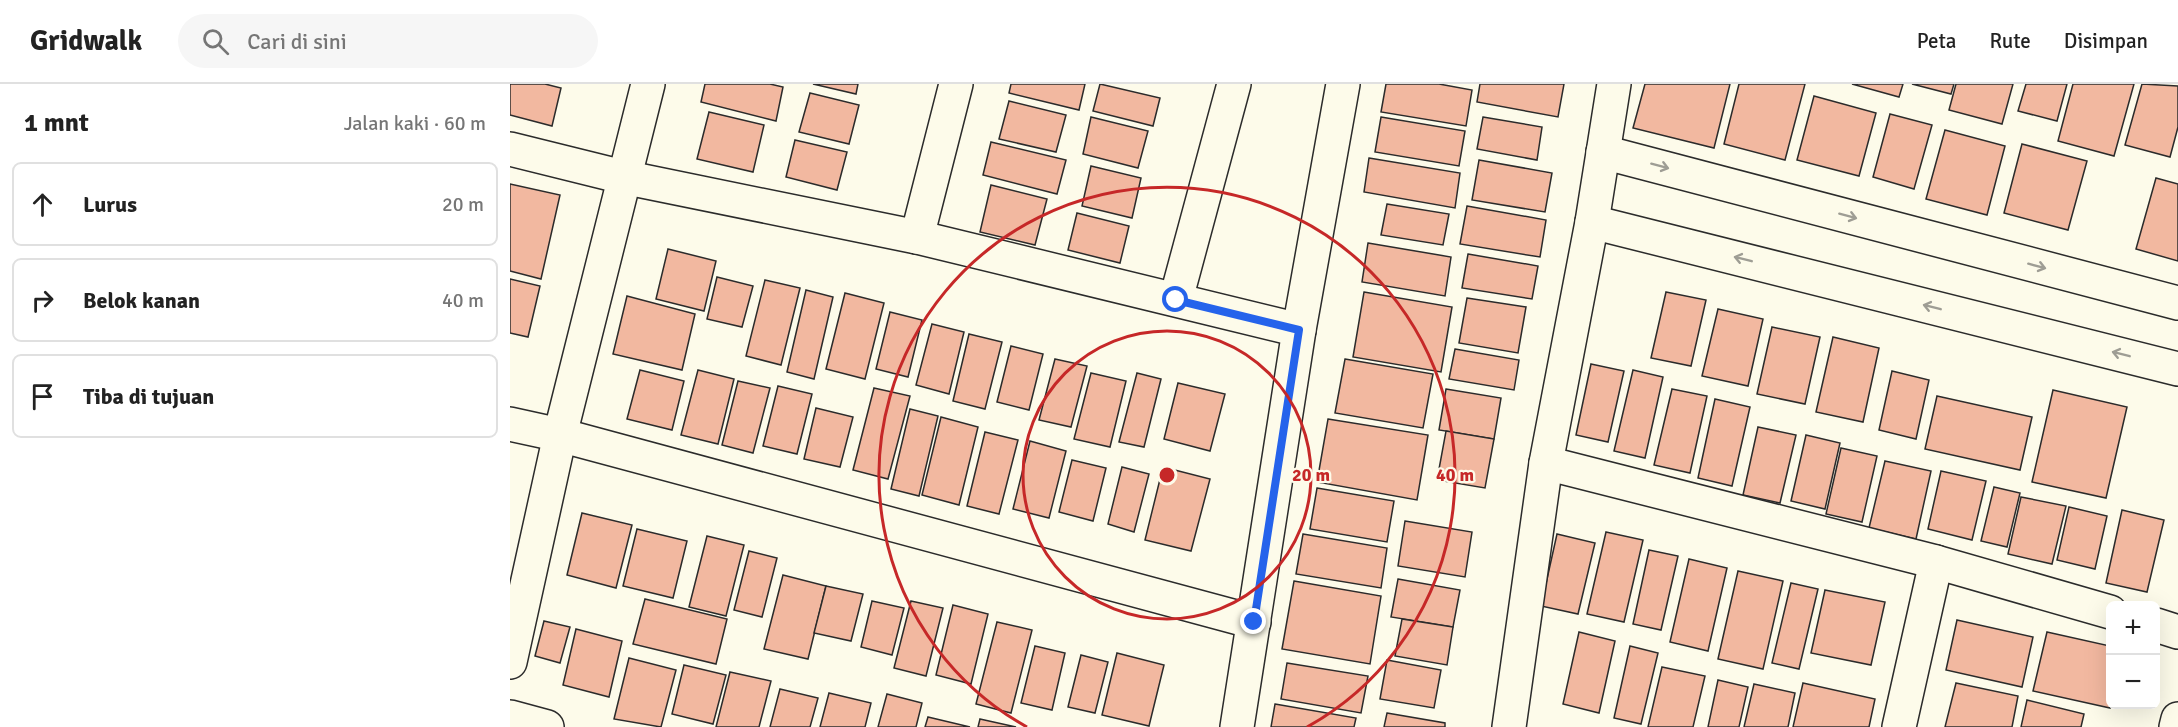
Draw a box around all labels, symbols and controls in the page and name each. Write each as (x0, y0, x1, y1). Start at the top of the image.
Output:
search box (178, 14, 598, 68)
text: Gridwalk (30, 24, 142, 58)
icon: search (199, 25, 232, 58)
text: Cari di sini (247, 28, 347, 55)
text: Peta (1917, 28, 1957, 54)
text: Rute (1990, 28, 2031, 54)
text: Disimpan (2064, 28, 2148, 54)
text: 1 mnt (24, 107, 89, 139)
text: Jalan kaki · 60 m (344, 111, 486, 136)
one-way arrow (1650, 161, 1669, 173)
icon: ahead (26, 188, 59, 221)
text: Lurus (83, 191, 137, 218)
text: 20 m (442, 192, 484, 217)
one-way arrow (1839, 211, 1858, 222)
one-way arrow (1734, 253, 1753, 265)
one-way arrow (2027, 260, 2046, 272)
icon: right (26, 284, 59, 317)
route start (1162, 286, 1188, 312)
text: Belok kanan (83, 287, 200, 314)
text: 40 m (442, 288, 484, 313)
one-way arrow (1923, 300, 1942, 312)
one-way arrow (2112, 348, 2131, 360)
icon: arrive (26, 380, 59, 413)
text: Tiba di tujuan (83, 383, 214, 410)
text: 20 m (1292, 464, 1330, 486)
text: 40 m (1436, 464, 1474, 486)
centre of rings (1157, 465, 1177, 485)
map controls (2106, 601, 2160, 709)
button: + (2106, 601, 2160, 655)
route end (1240, 608, 1266, 634)
button: − (2106, 655, 2160, 709)

